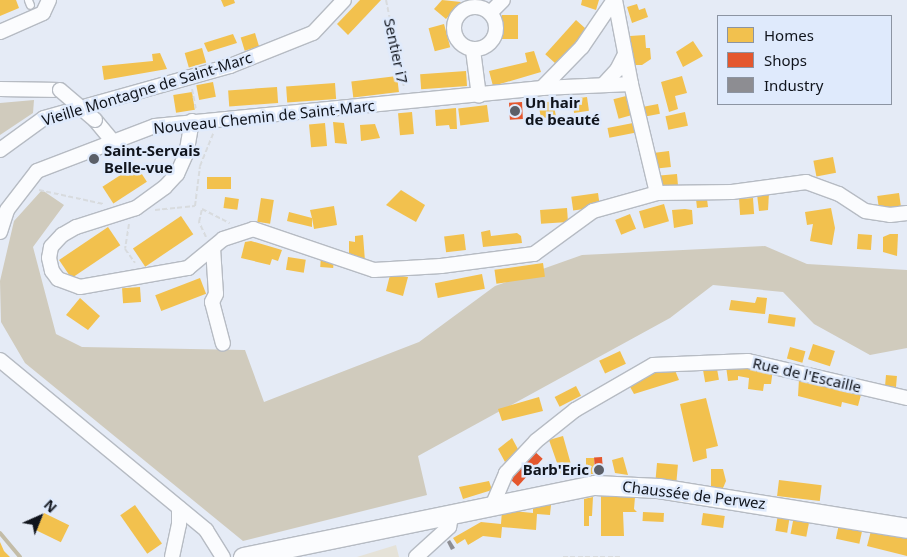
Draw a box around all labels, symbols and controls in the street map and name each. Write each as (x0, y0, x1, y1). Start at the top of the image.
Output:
legend (717, 15, 892, 105)
street label: Sentier i7 (380, 17, 412, 85)
text: Homes (764, 25, 814, 45)
street label: Vieille Montagne de Saint-Marc (40, 48, 254, 130)
text: Shops (764, 50, 807, 70)
text: Industry (764, 75, 823, 95)
place label: Un hair de beauté (525, 93, 600, 128)
street label: Nouveau Chemin de Saint-Marc (152, 96, 376, 138)
marker: Un hair de beauté (509, 105, 521, 117)
place label: Saint-Servais Belle-vue (104, 141, 200, 176)
marker: Saint-Servais Belle-vue (88, 153, 100, 165)
street label: Rue de l'Escaille (751, 354, 863, 396)
place label: Barb'Eric (523, 461, 589, 479)
marker: Barb'Eric (593, 464, 605, 476)
street label: Chaussée de Perwez (621, 477, 767, 513)
north arrow (15, 492, 65, 542)
text: N (40, 495, 61, 517)

